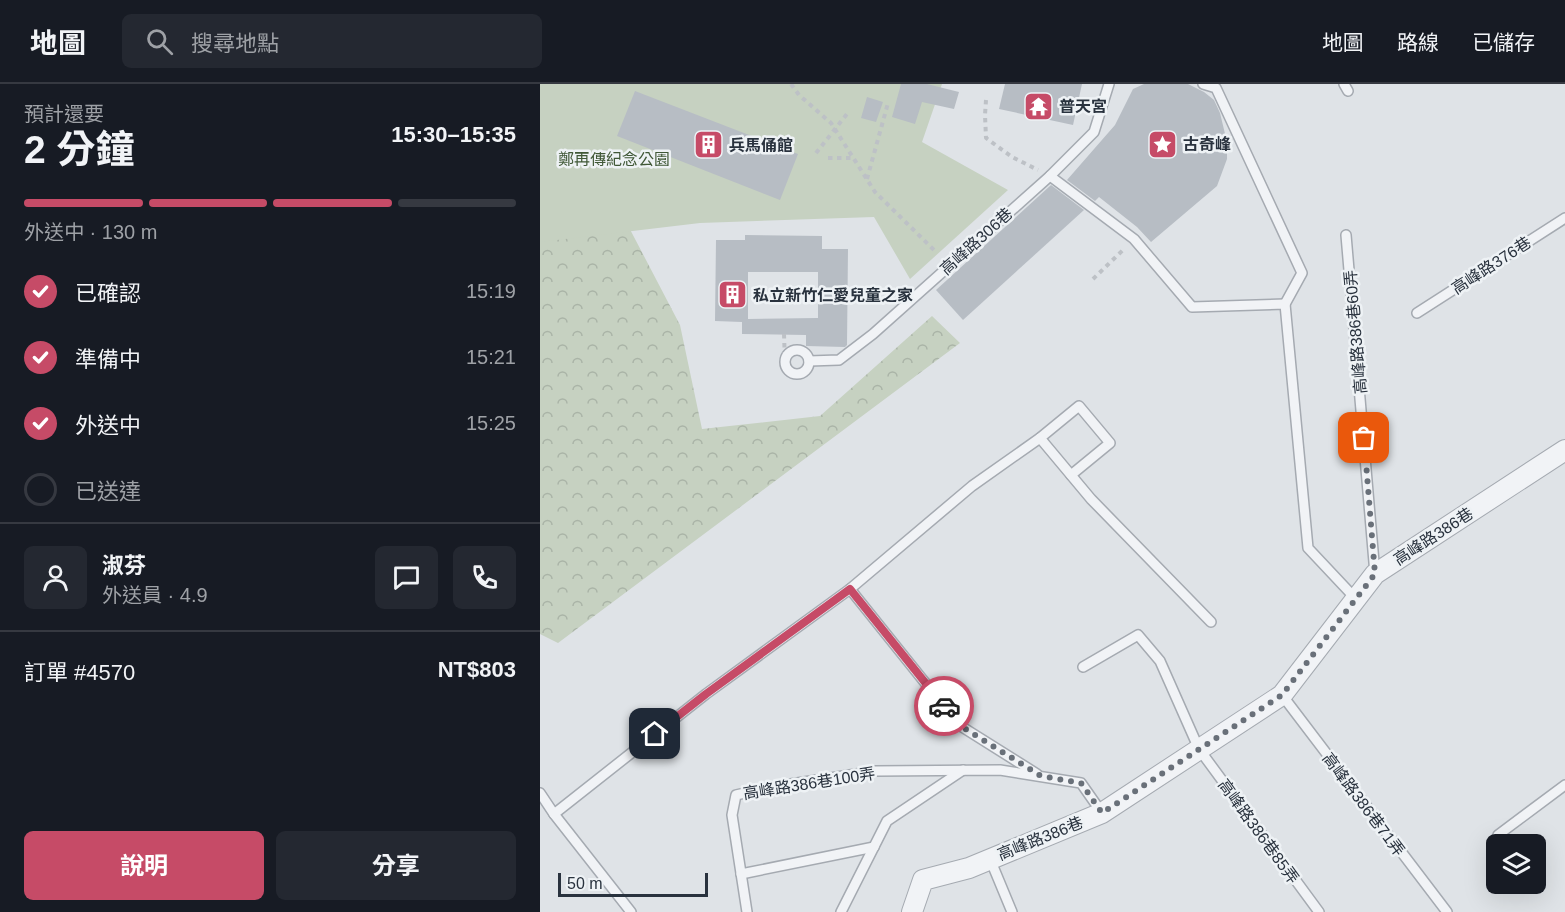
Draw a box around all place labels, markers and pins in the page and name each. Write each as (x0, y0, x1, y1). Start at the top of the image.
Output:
temple icon: 普天宮 (1022, 90, 1054, 122)
place label: 普天宮 (1059, 98, 1107, 115)
place icon: 古奇峰 (1146, 128, 1178, 160)
building icon: 兵馬俑館 (692, 129, 724, 161)
place label: 古奇峰 (1183, 135, 1231, 153)
place label: 兵馬俑館 (729, 137, 793, 154)
building icon: 私立新竹仁愛兒童之家 (716, 279, 748, 311)
place label: 私立新竹仁愛兒童之家 (753, 286, 913, 304)
pin (1338, 412, 1389, 463)
pin (629, 708, 680, 759)

